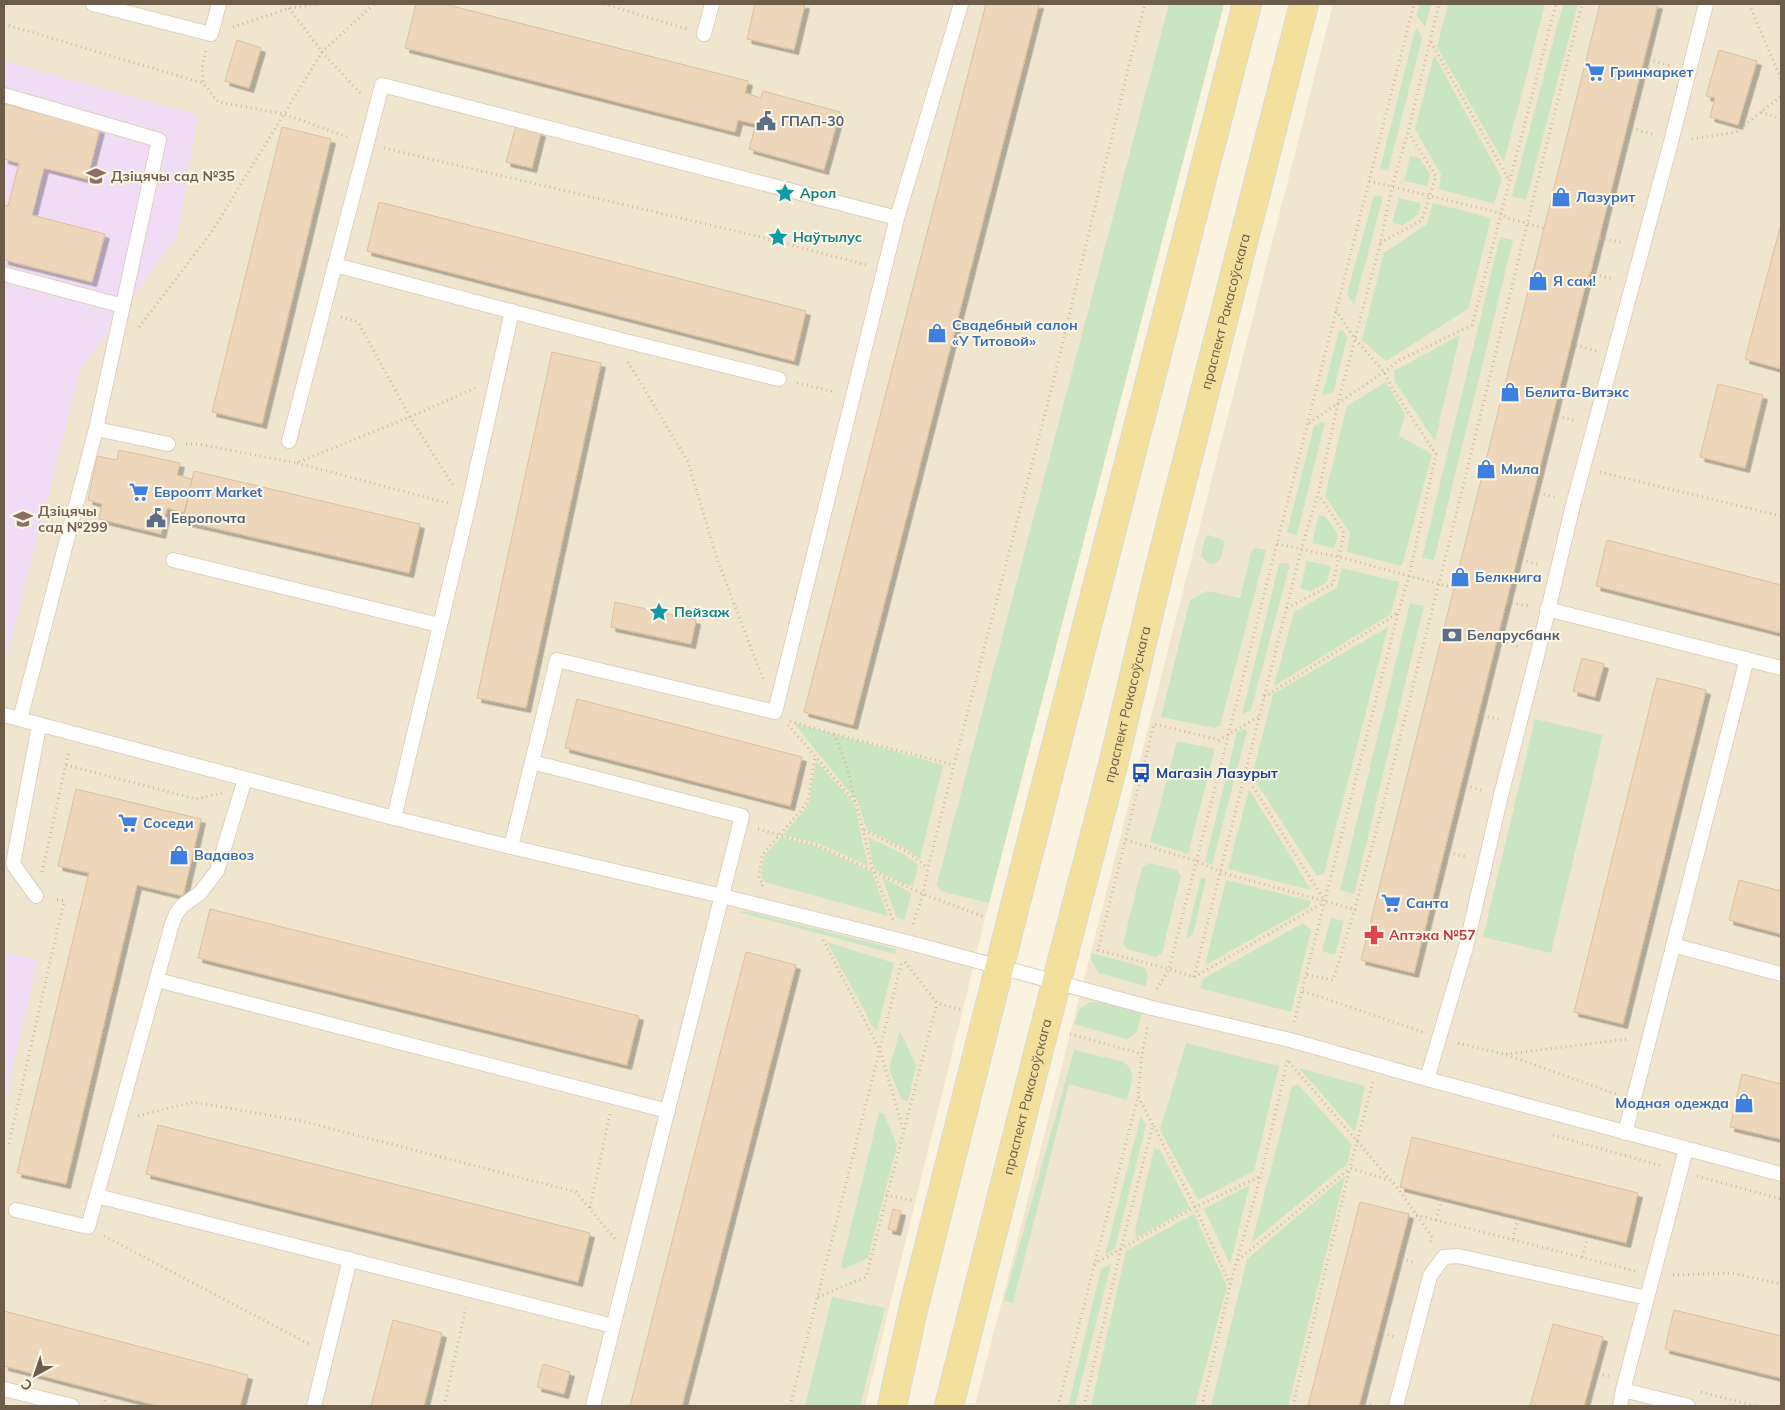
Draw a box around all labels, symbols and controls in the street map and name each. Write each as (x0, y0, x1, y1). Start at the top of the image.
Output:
supermarket icon: Гринмаркет (1584, 61, 1606, 83)
place label: Гринмаркет (1610, 63, 1693, 81)
public building icon: ГПАП-30 (755, 110, 777, 132)
place label: ГПАП-30 (781, 112, 844, 130)
school or university icon: Дзіцячы сад №35 (85, 165, 107, 187)
place label: Дзіцячы сад №35 (111, 167, 235, 185)
place icon: Арол (774, 182, 796, 204)
place label: Арол (800, 184, 836, 202)
shop icon: Лазурит (1550, 186, 1572, 208)
place label: Лазурит (1576, 188, 1635, 206)
place icon: Наўтылус (767, 226, 789, 248)
place label: Наўтылус (793, 228, 862, 246)
street label: праспект Ракасоўскага (1197, 231, 1254, 391)
shop icon: Я сам! (1527, 270, 1549, 292)
place label: Я сам! (1553, 272, 1596, 290)
place label: Свадебный салон «У Титовой» (952, 316, 1078, 350)
shop icon: Свадебный салон «У Титовой» (926, 322, 948, 344)
shop icon: Белита-Витэкс (1499, 381, 1521, 403)
place label: Белита-Витэкс (1525, 383, 1629, 401)
shop icon: Мила (1475, 458, 1497, 480)
place label: Мила (1501, 460, 1539, 478)
supermarket icon: Евроопт Market (128, 481, 150, 503)
place label: Евроопт Market (154, 483, 263, 501)
place label: Дзіцячы сад №299 (38, 502, 108, 536)
public building icon: Европочта (145, 507, 167, 529)
school or university icon: Дзіцячы сад №299 (12, 508, 34, 530)
place label: Европочта (171, 509, 246, 527)
shop icon: Белкнига (1449, 566, 1471, 588)
place label: Белкнига (1475, 568, 1542, 586)
place icon: Пейзаж (648, 601, 670, 623)
place label: Пейзаж (674, 603, 730, 621)
street label: праспект Ракасоўскага (1100, 624, 1155, 785)
bank icon: Беларусбанк (1441, 624, 1463, 646)
place label: Беларусбанк (1467, 626, 1561, 644)
bus stop icon: Магазін Лазурыт (1130, 762, 1152, 784)
place label: Магазін Лазурыт (1156, 764, 1278, 782)
supermarket icon: Соседи (117, 812, 139, 834)
place label: Соседи (143, 814, 194, 832)
shop icon: Вадавоз (168, 844, 190, 866)
place label: Вадавоз (194, 846, 254, 864)
supermarket icon: Санта (1380, 892, 1402, 914)
place label: Санта (1406, 894, 1449, 912)
pharmacy icon: Аптэка №57 (1363, 924, 1385, 946)
place label: Аптэка №57 (1389, 926, 1476, 944)
street label: праспект Ракасоўскага (999, 1017, 1056, 1177)
shop icon: Модная одежда (1733, 1092, 1755, 1114)
place label: Модная одежда (1615, 1094, 1729, 1112)
north arrow (10, 1350, 60, 1400)
text: С (17, 1375, 36, 1395)

